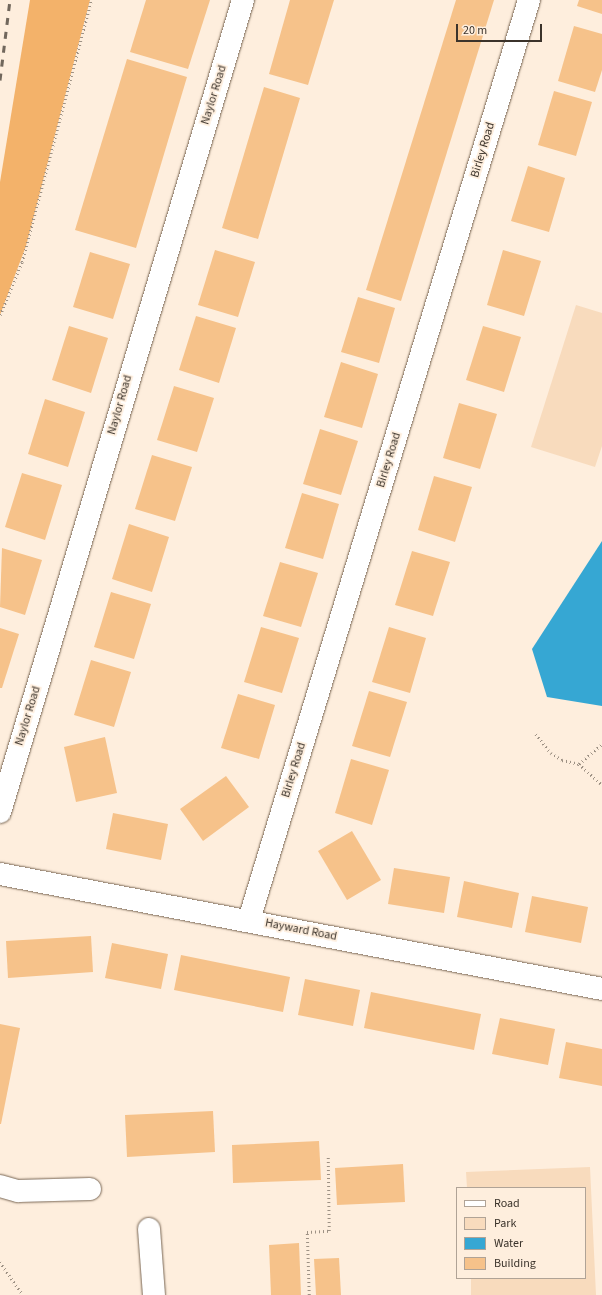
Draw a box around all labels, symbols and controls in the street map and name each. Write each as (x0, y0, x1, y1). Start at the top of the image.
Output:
scale bar (458, 16, 544, 42)
text: 20 m (463, 22, 487, 39)
street label: Naylor Road (198, 64, 230, 126)
street label: Birley Road (468, 121, 498, 179)
street label: Naylor Road (105, 374, 135, 436)
street label: Birley Road (374, 431, 404, 489)
street label: Naylor Road (12, 685, 44, 747)
street label: Birley Road (279, 741, 309, 799)
street label: Hayward Road (264, 916, 338, 944)
legend (456, 1187, 586, 1279)
text: Road (494, 1195, 520, 1212)
text: Park (494, 1215, 516, 1232)
text: Water (494, 1235, 523, 1252)
text: Building (494, 1255, 536, 1272)

